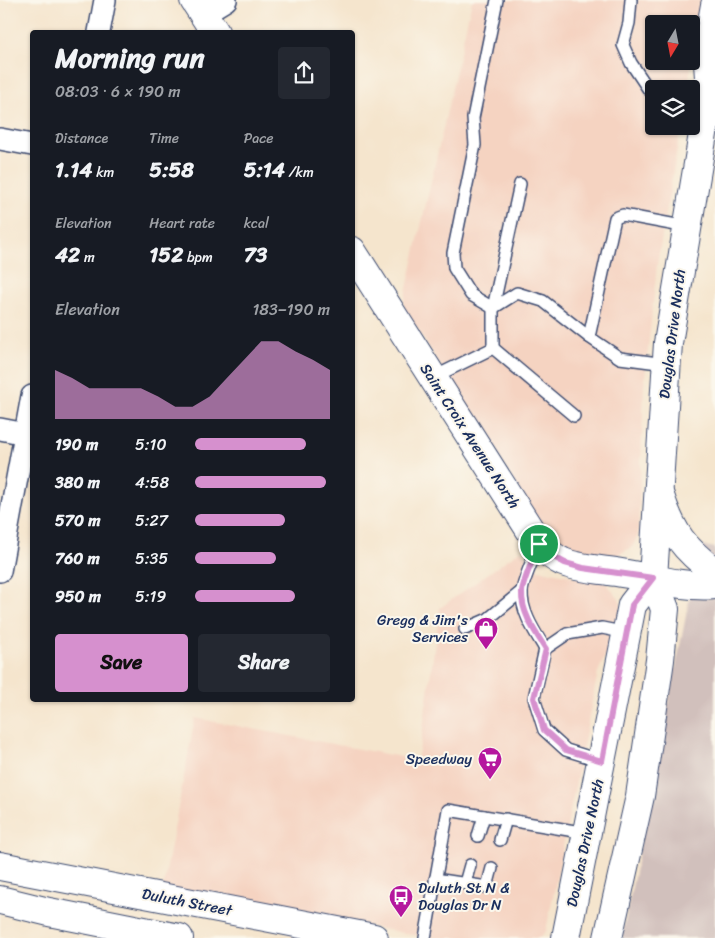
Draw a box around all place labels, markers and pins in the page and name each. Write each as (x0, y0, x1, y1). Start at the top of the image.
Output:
pin (518, 523, 560, 565)
place label: Gregg & Jim's Services (377, 607, 468, 650)
shop icon: Gregg & Jim's Services (473, 616, 499, 650)
place label: Speedway (406, 746, 472, 772)
supermarket icon: Speedway (477, 746, 503, 780)
place label: Duluth St N & Douglas Dr N (418, 875, 510, 918)
bus stop icon: Duluth St N & Douglas Dr N (388, 884, 414, 918)

